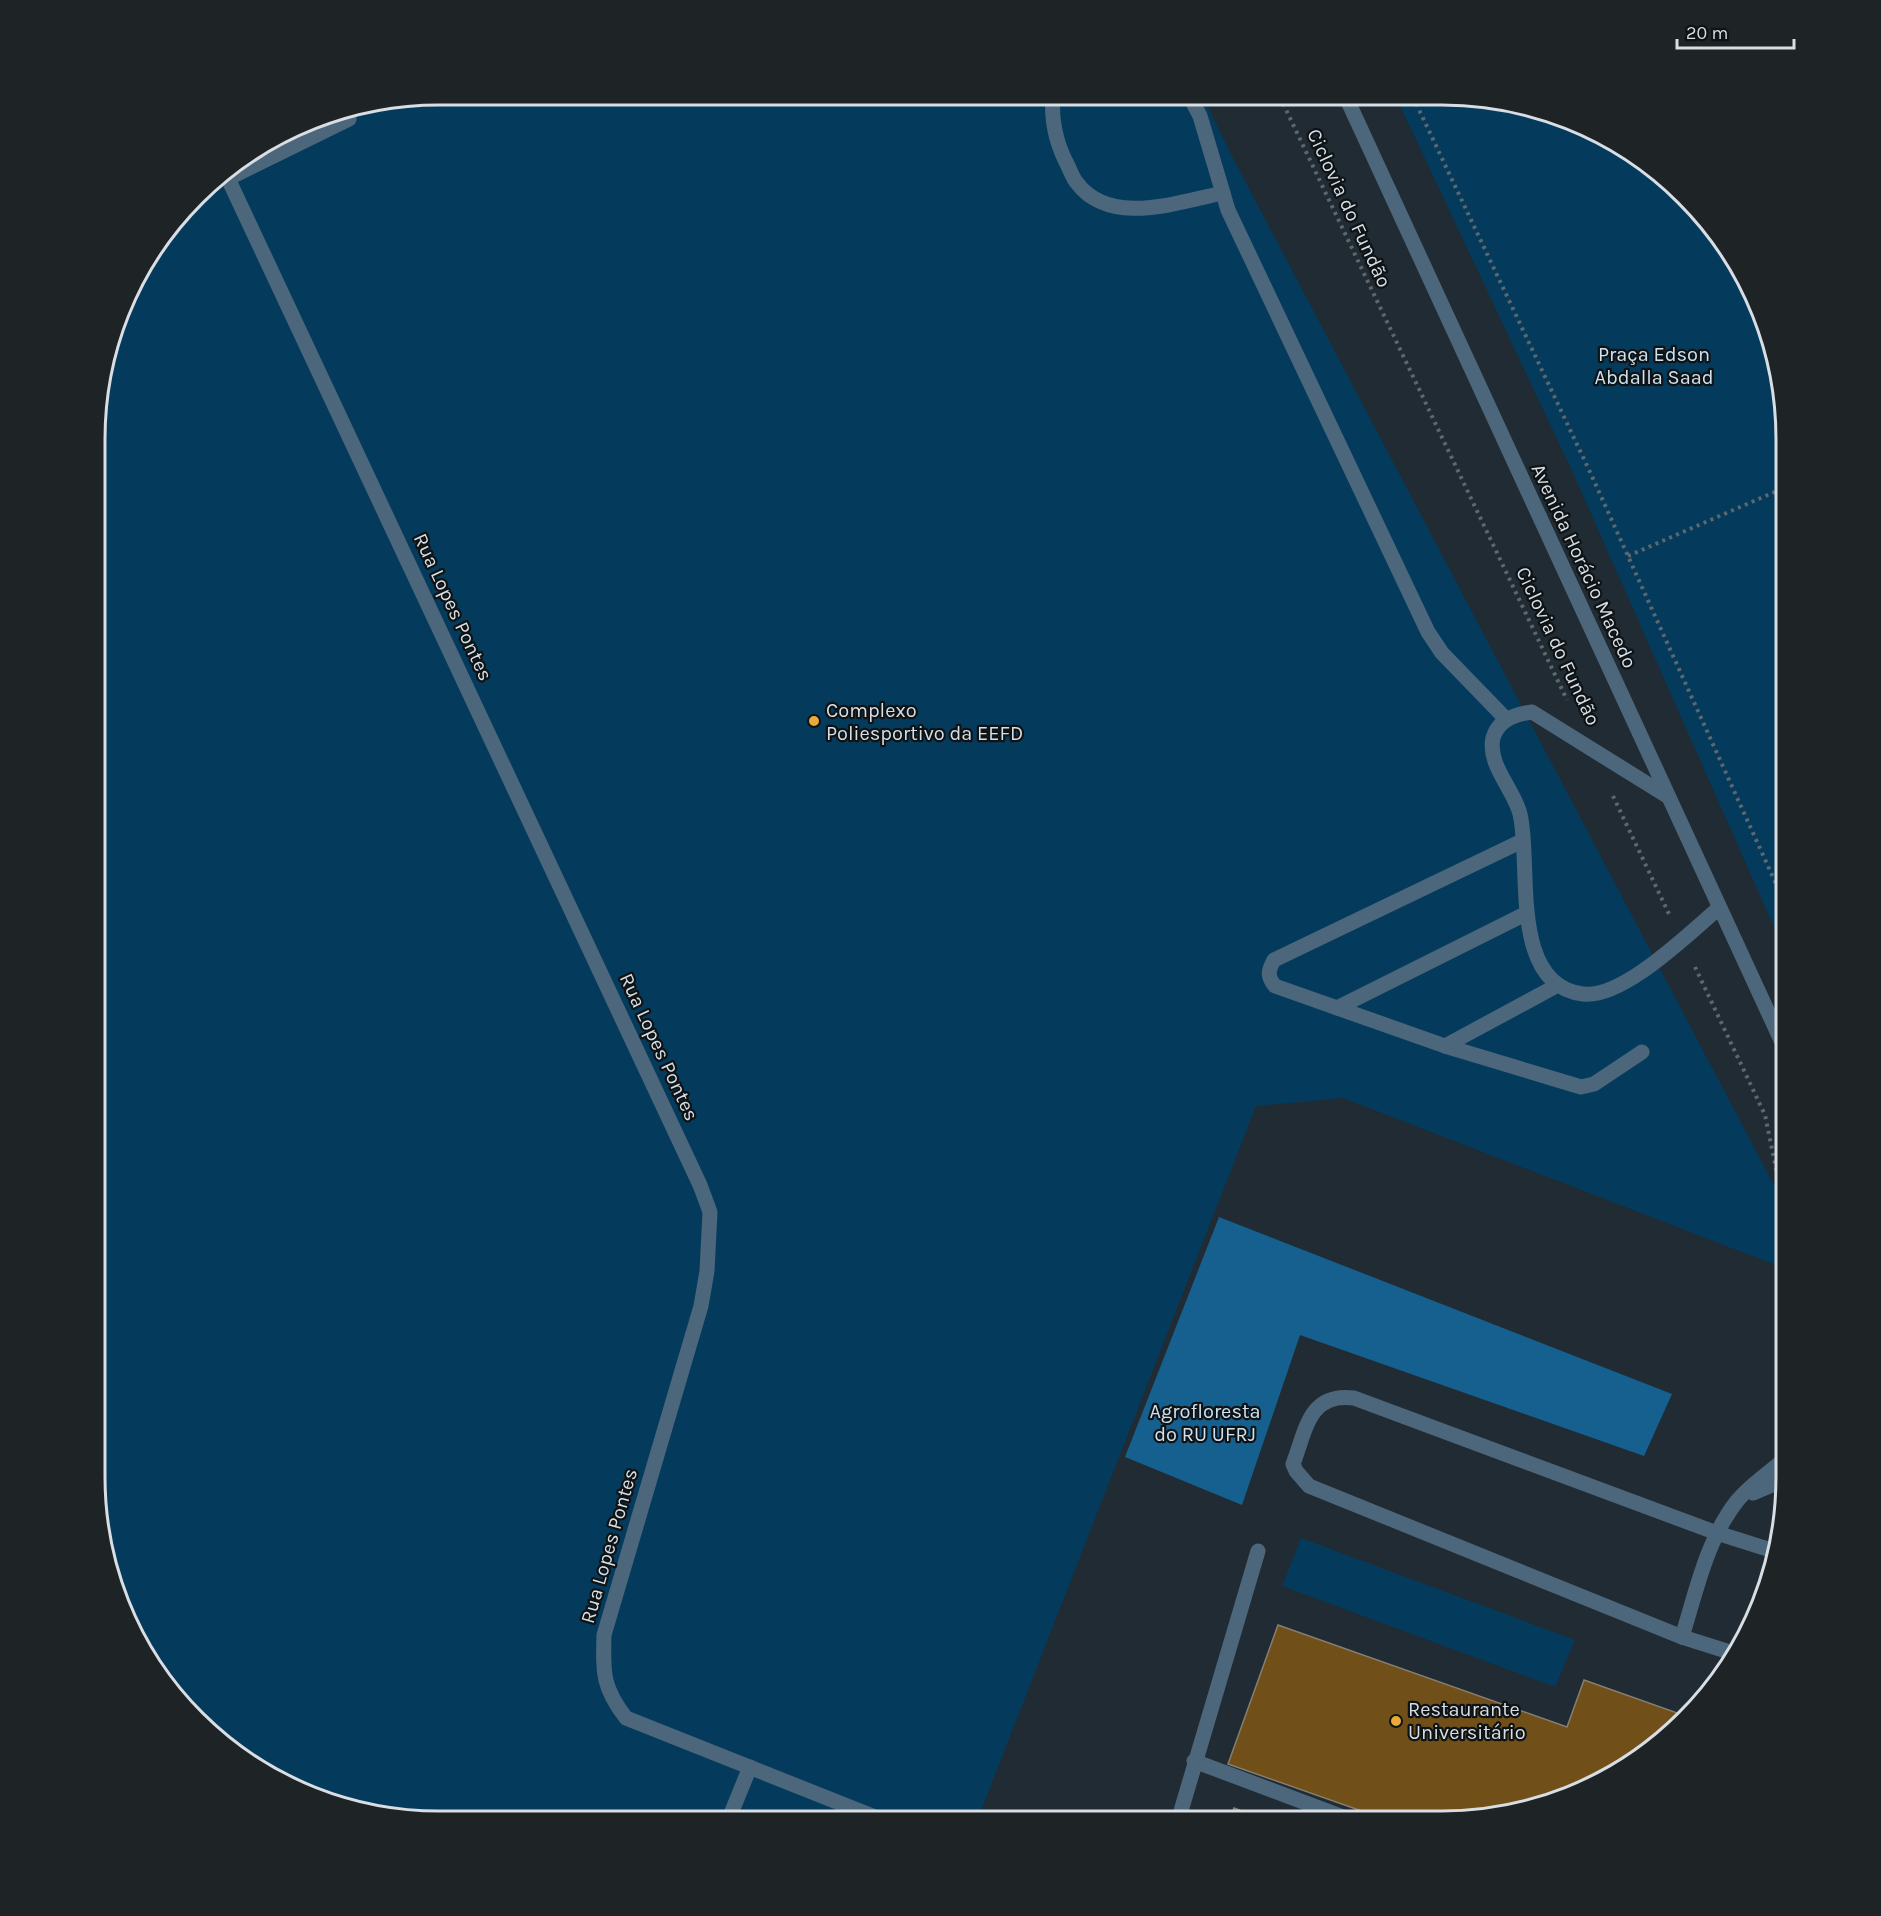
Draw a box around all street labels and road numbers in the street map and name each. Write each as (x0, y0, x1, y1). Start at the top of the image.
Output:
street label: Ciclovia do Fundão (1302, 125, 1396, 291)
street label: Avenida Horácio Macedo (1526, 460, 1642, 672)
street label: Rua Lopes Pontes (409, 530, 497, 684)
street label: Ciclovia do Fundão (1511, 563, 1605, 729)
street label: Rua Lopes Pontes (615, 970, 703, 1124)
street label: Rua Lopes Pontes (576, 1466, 642, 1626)

